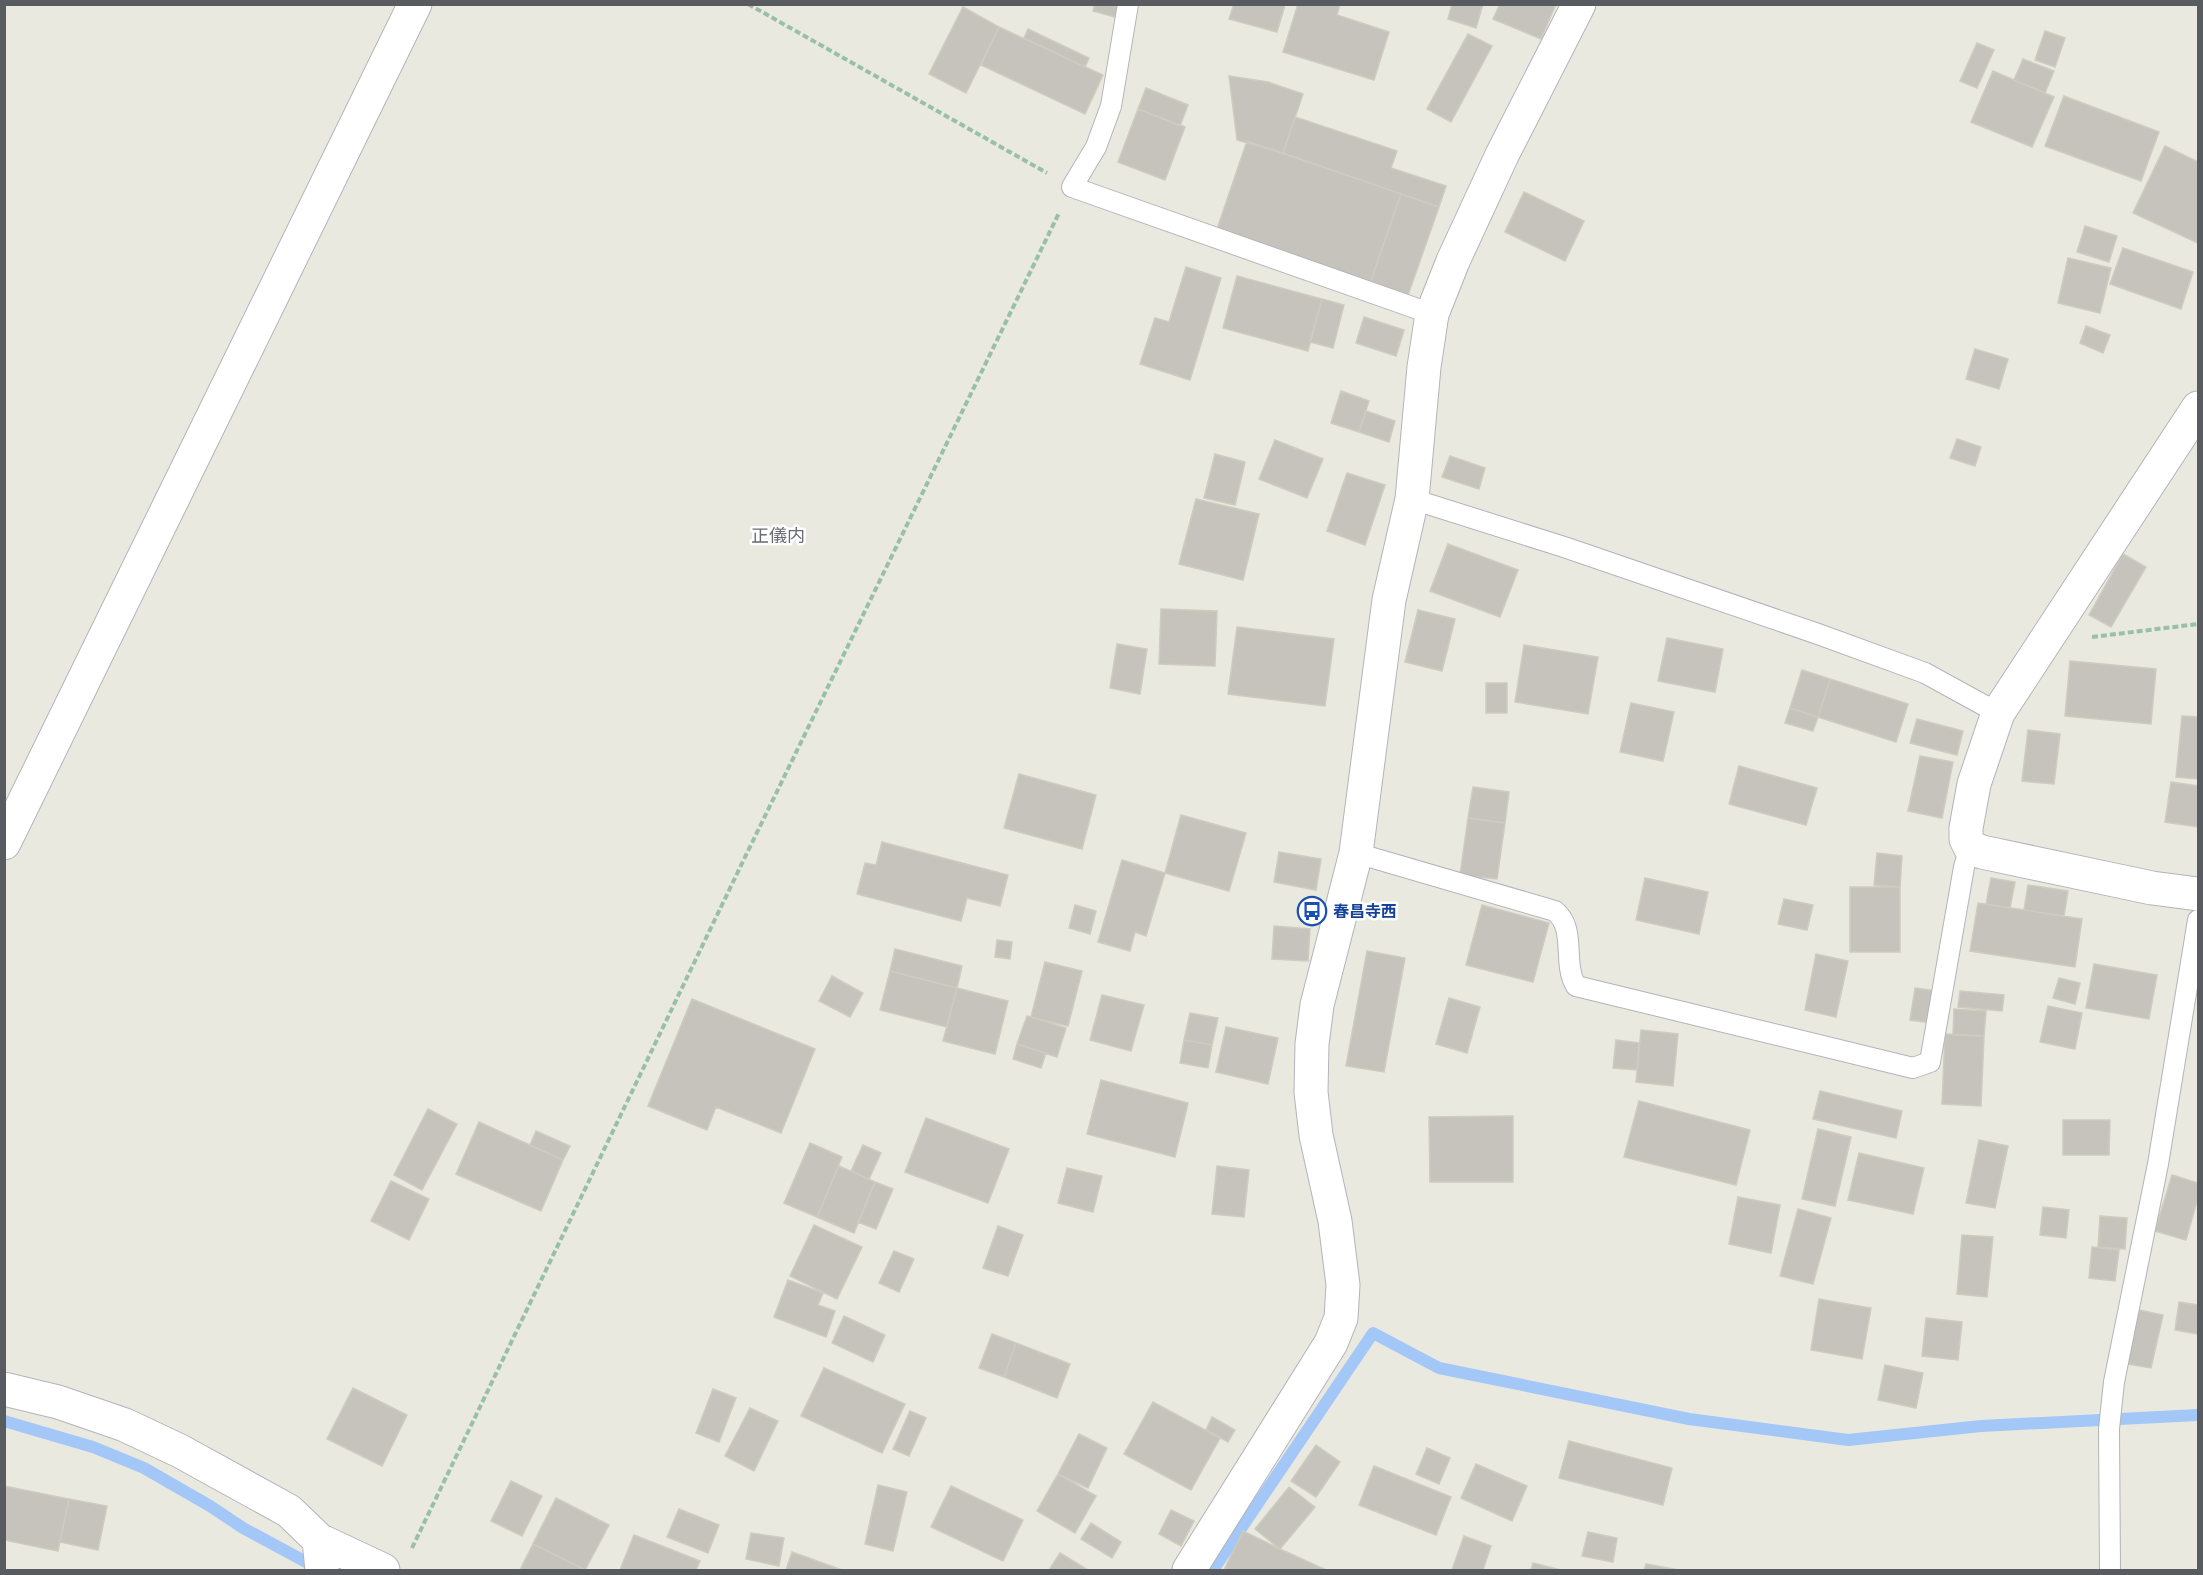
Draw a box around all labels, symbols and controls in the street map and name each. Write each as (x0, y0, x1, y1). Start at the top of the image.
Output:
district label: 正儀内 (751, 525, 805, 546)
bus stop icon: 春昌寺西 (1296, 895, 1328, 927)
place label: 春昌寺西 (1333, 902, 1397, 920)

